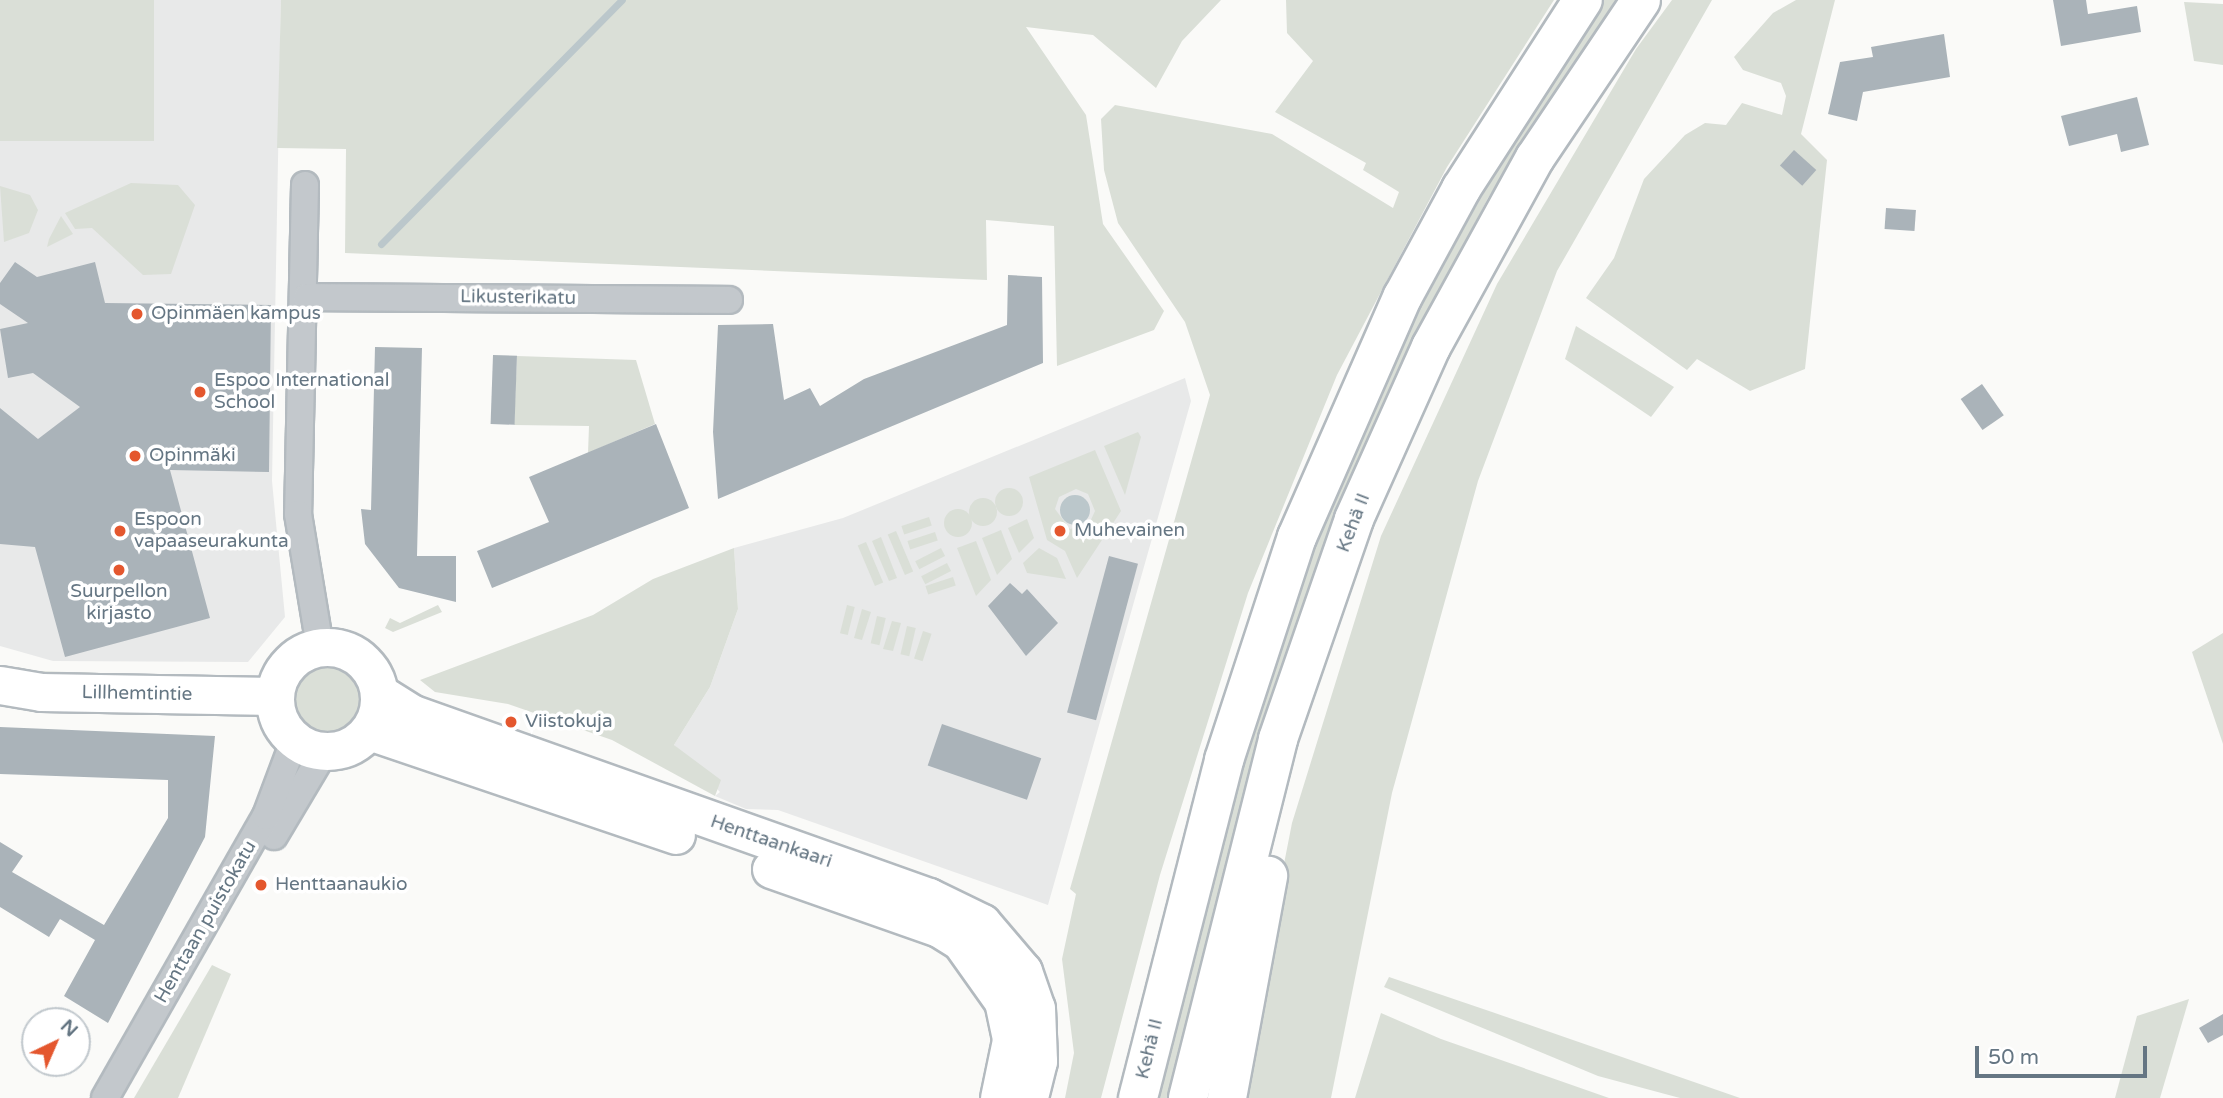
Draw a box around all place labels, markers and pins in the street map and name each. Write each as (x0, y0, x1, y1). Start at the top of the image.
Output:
place label: Opinmäen kampus (151, 303, 321, 325)
marker: Opinmäen kampus (129, 306, 145, 322)
place label: Espoo International School (214, 370, 389, 414)
marker: Espoo International School (192, 384, 208, 400)
place label: Opinmäki (149, 445, 236, 467)
marker: Opinmäki (127, 448, 143, 464)
place label: Espoon vapaaseurakunta (134, 509, 289, 553)
place label: Muhevainen (1074, 520, 1185, 542)
marker: Espoon vapaaseurakunta (112, 523, 128, 539)
marker: Muhevainen (1052, 523, 1068, 539)
marker: Suurpellon kirjasto (111, 562, 127, 578)
place label: Suurpellon kirjasto (70, 581, 168, 625)
place label: Viistokuja (525, 711, 613, 733)
marker: Viistokuja (503, 714, 519, 730)
place label: Henttaanaukio (275, 874, 407, 896)
marker: Henttaanaukio (253, 877, 269, 893)

